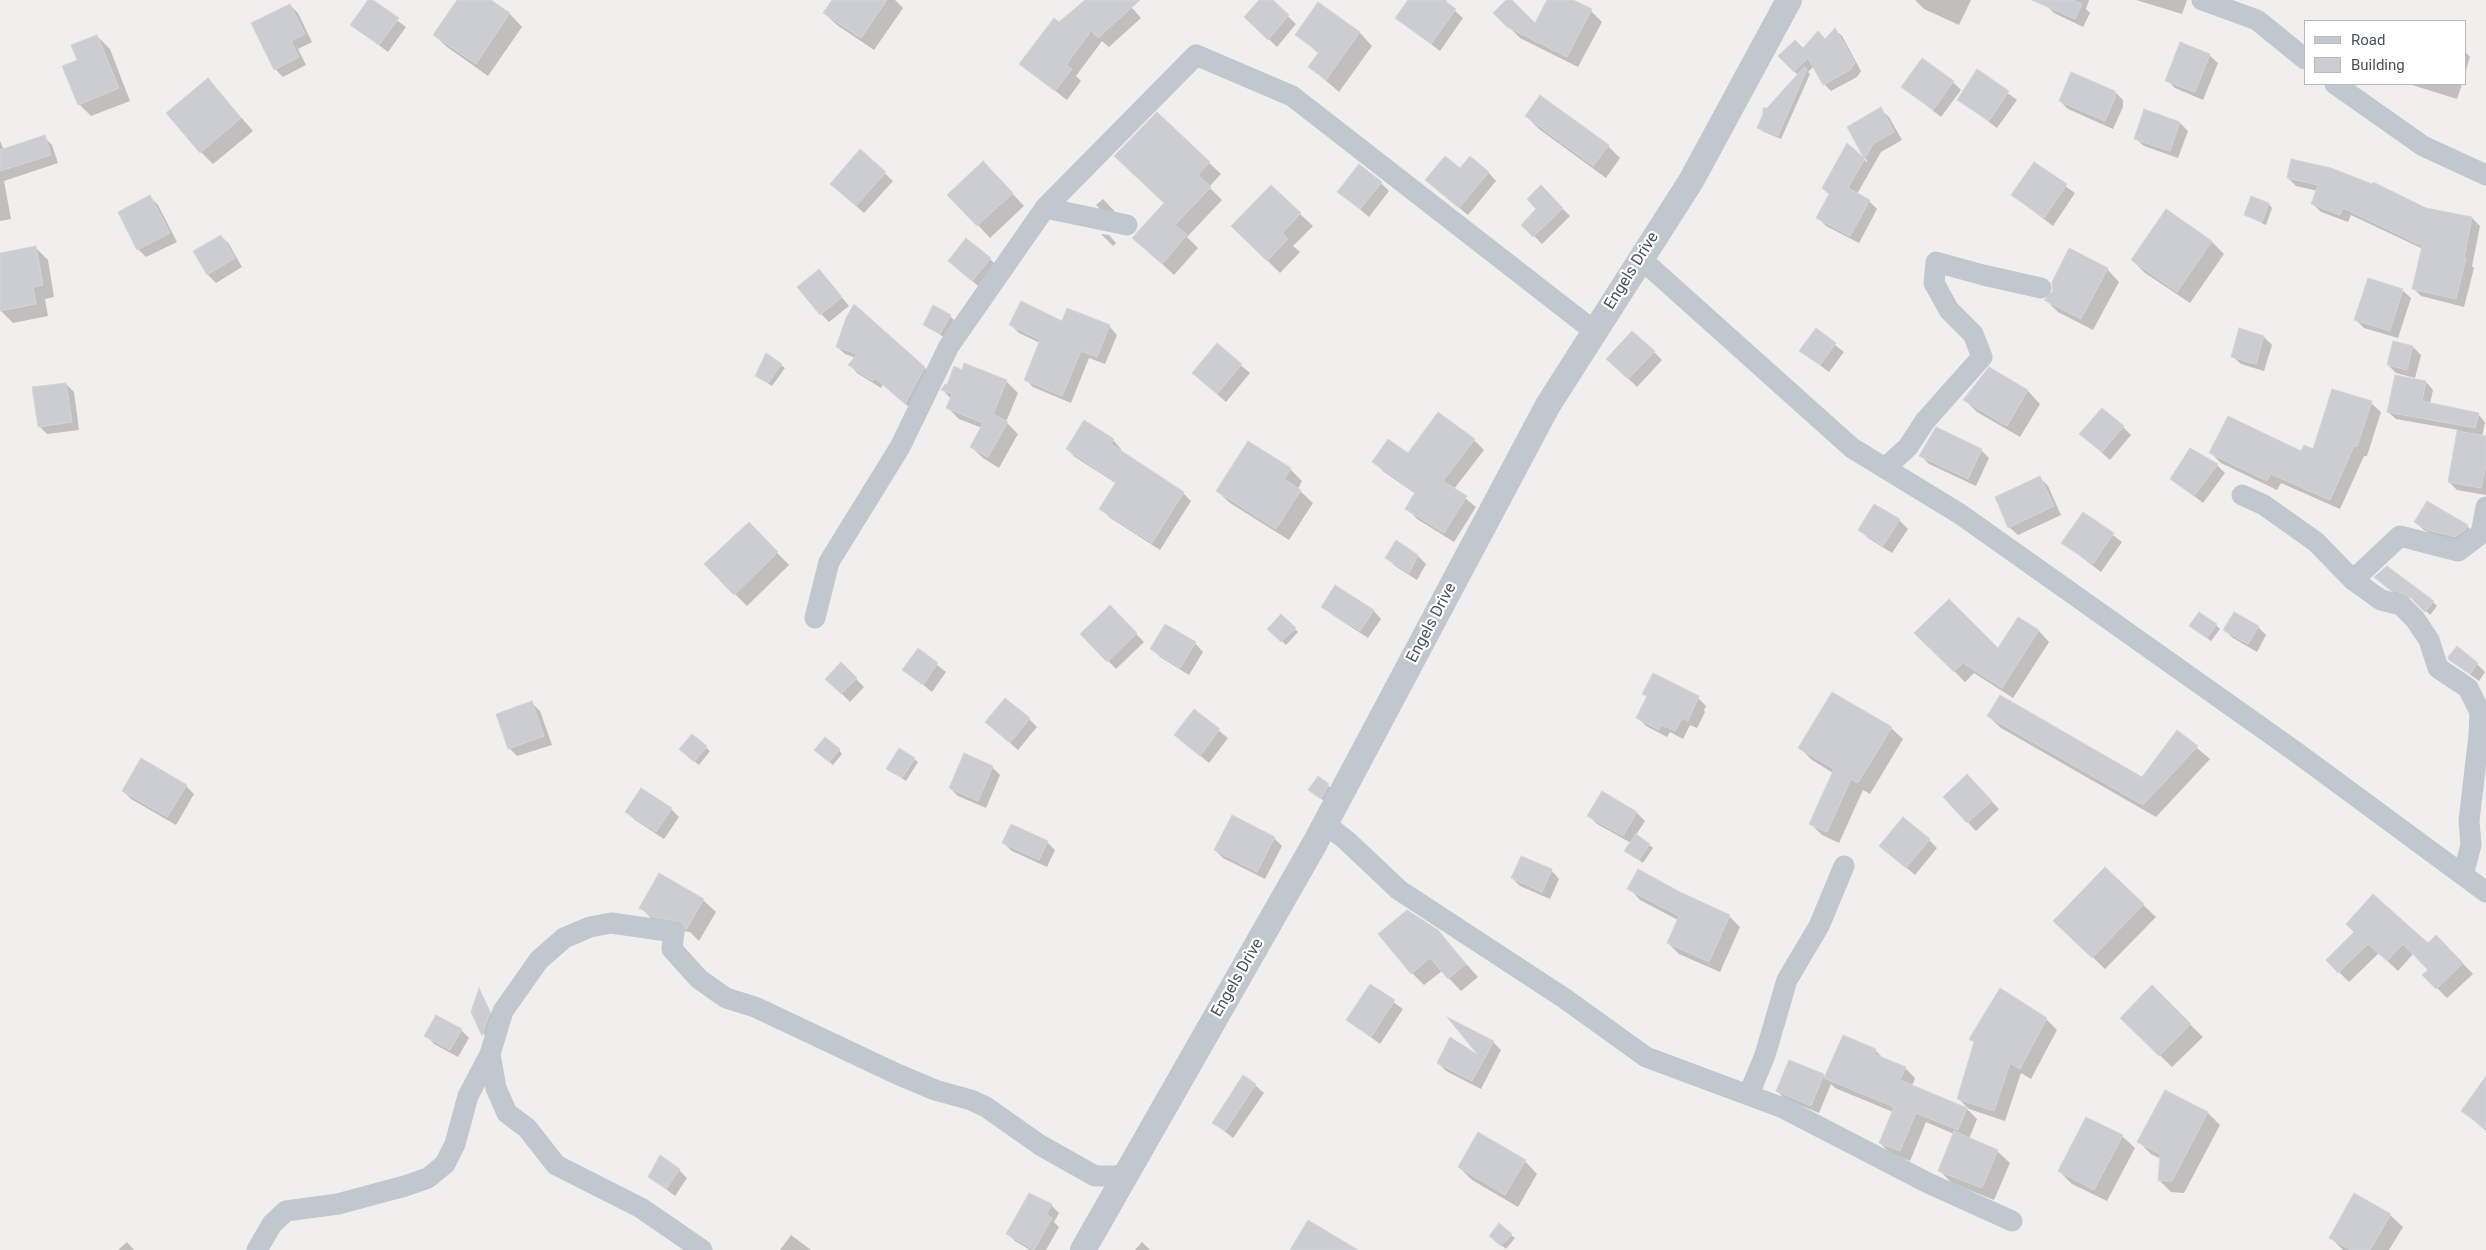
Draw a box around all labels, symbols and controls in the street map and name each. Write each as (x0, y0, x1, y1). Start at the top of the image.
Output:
legend (2304, 20, 2466, 85)
text: Road (2351, 31, 2385, 49)
text: Building (2351, 56, 2405, 74)
street label: Engels Drive (1601, 229, 1663, 313)
street label: Engels Drive (1403, 580, 1461, 666)
street label: Engels Drive (1208, 935, 1268, 1021)

